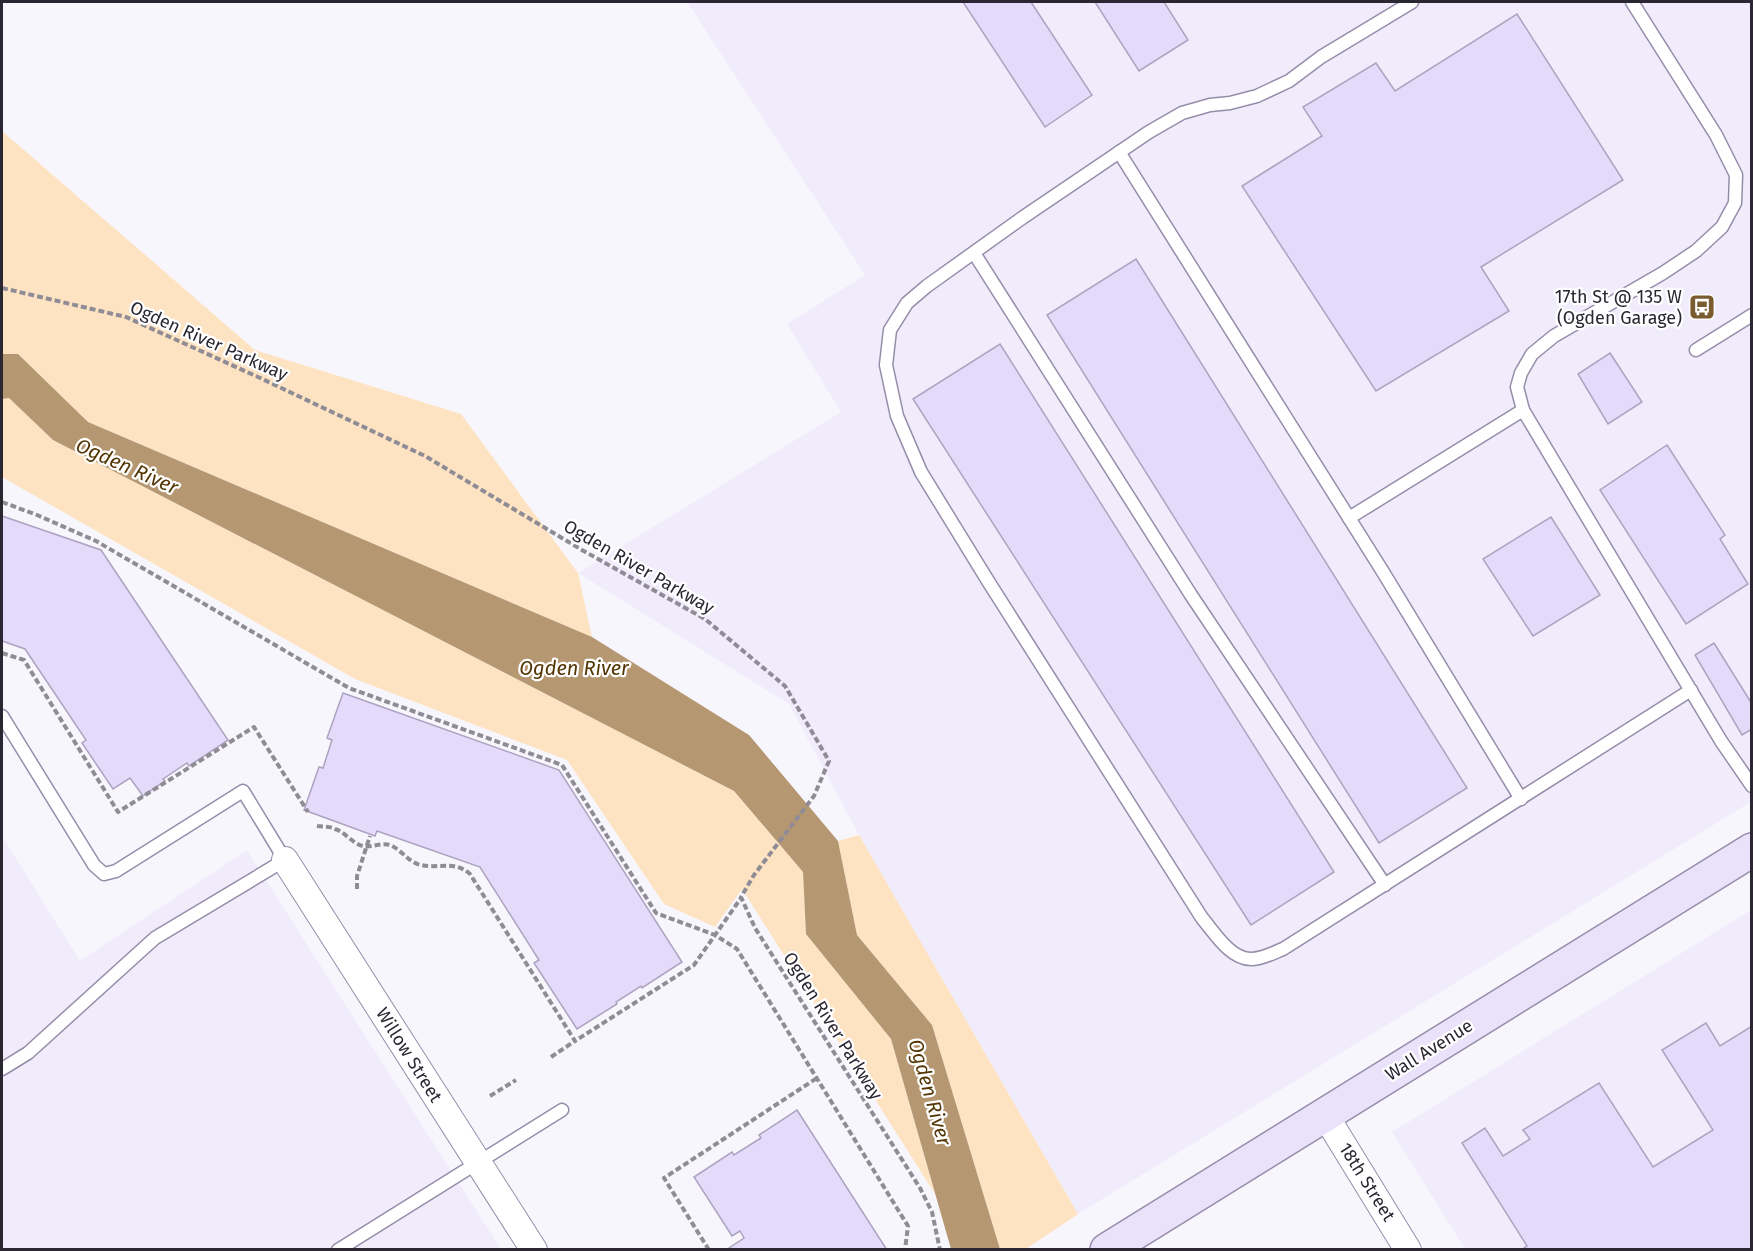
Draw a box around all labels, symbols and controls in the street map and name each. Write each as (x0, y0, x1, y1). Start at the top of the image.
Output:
place label: 17th St @ 135 W (Ogden Garage) (1555, 286, 1682, 329)
bus stop icon: 17th St @ 135 W (Ogden Garage) (1687, 292, 1717, 322)
street label: Ogden River Parkway (127, 296, 291, 386)
water label: Ogden River (72, 433, 183, 500)
street label: Ogden River Parkway (560, 515, 718, 619)
water label: Ogden River (519, 656, 630, 680)
street label: Ogden River Parkway (779, 948, 887, 1104)
street label: Willow Street (371, 1004, 447, 1107)
street label: Wall Avenue (1381, 1014, 1477, 1086)
water label: Ogden River (903, 1036, 957, 1149)
street label: 18th Street (1334, 1139, 1400, 1226)

